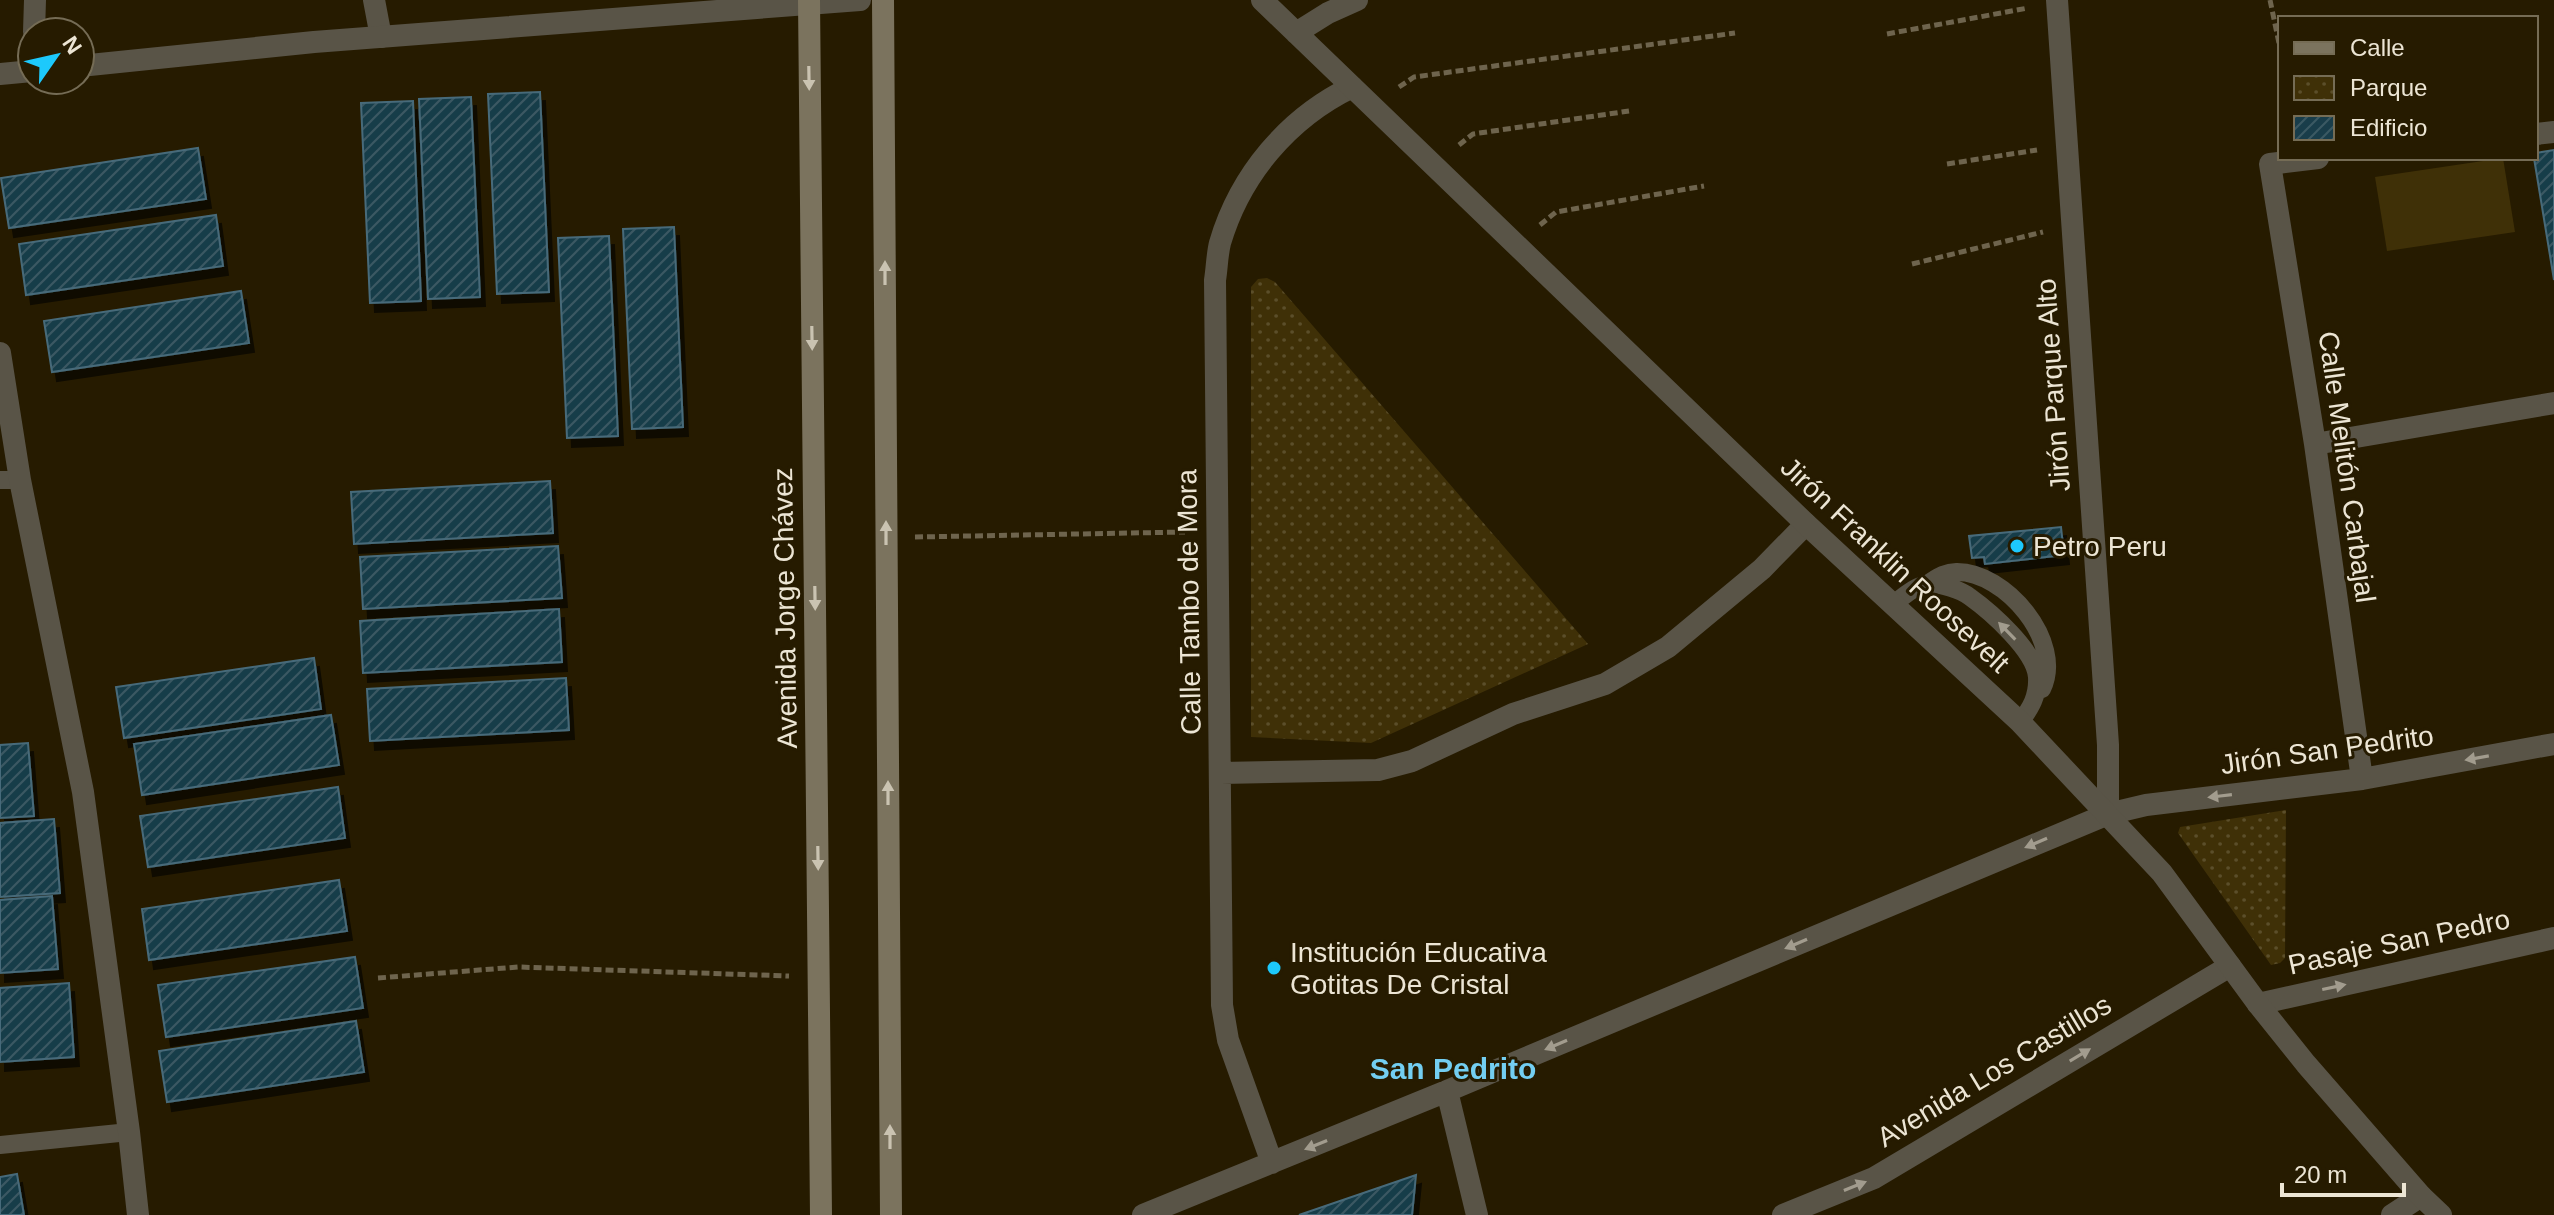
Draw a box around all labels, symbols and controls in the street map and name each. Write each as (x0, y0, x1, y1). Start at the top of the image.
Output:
north arrow (16, 16, 96, 96)
legend (2278, 16, 2538, 160)
text: N (57, 32, 87, 59)
text: Calle (2350, 34, 2405, 61)
one-way arrow (803, 66, 815, 91)
text: Parque (2350, 74, 2427, 101)
text: Edificio (2350, 114, 2427, 141)
one-way arrow (879, 260, 891, 285)
street label: Jirón Parque Alto (2030, 278, 2076, 492)
one-way arrow (806, 326, 818, 351)
street label: Calle Melitón Carbajal (2313, 329, 2381, 605)
street label: Jirón Franklin Roosevelt (1775, 451, 2016, 679)
street label: Avenida Jorge Chávez (767, 467, 803, 749)
street label: Calle Tambo de Mora (1171, 469, 1207, 735)
one-way arrow (880, 520, 892, 545)
place label: Petro Peru (2033, 531, 2167, 562)
marker: Petro Peru (2008, 537, 2026, 555)
one-way arrow (809, 586, 821, 611)
one-way arrow (1998, 622, 2016, 641)
street label: Jirón San Pedrito (2218, 720, 2436, 780)
one-way arrow (2464, 752, 2489, 764)
one-way arrow (882, 780, 894, 805)
one-way arrow (2207, 790, 2232, 803)
one-way arrow (2024, 837, 2048, 850)
one-way arrow (811, 846, 824, 871)
street label: Pasaje San Pedro (2285, 903, 2513, 981)
place label: Institución Educativa Gotitas De Cristal (1290, 937, 1547, 1000)
one-way arrow (1784, 938, 1808, 951)
marker: Institución Educativa Gotitas De Cristal (1265, 959, 1283, 977)
one-way arrow (2322, 980, 2347, 993)
street label: Avenida Los Castillos (1871, 989, 2117, 1153)
one-way arrow (1545, 1039, 1568, 1052)
one-way arrow (2069, 1048, 2091, 1062)
district label: San Pedrito (1370, 1052, 1536, 1085)
one-way arrow (884, 1124, 896, 1149)
one-way arrow (1304, 1138, 1328, 1151)
scale bar (2282, 1147, 2404, 1197)
text: 20 m (2294, 1161, 2347, 1188)
one-way arrow (1843, 1179, 1867, 1192)

